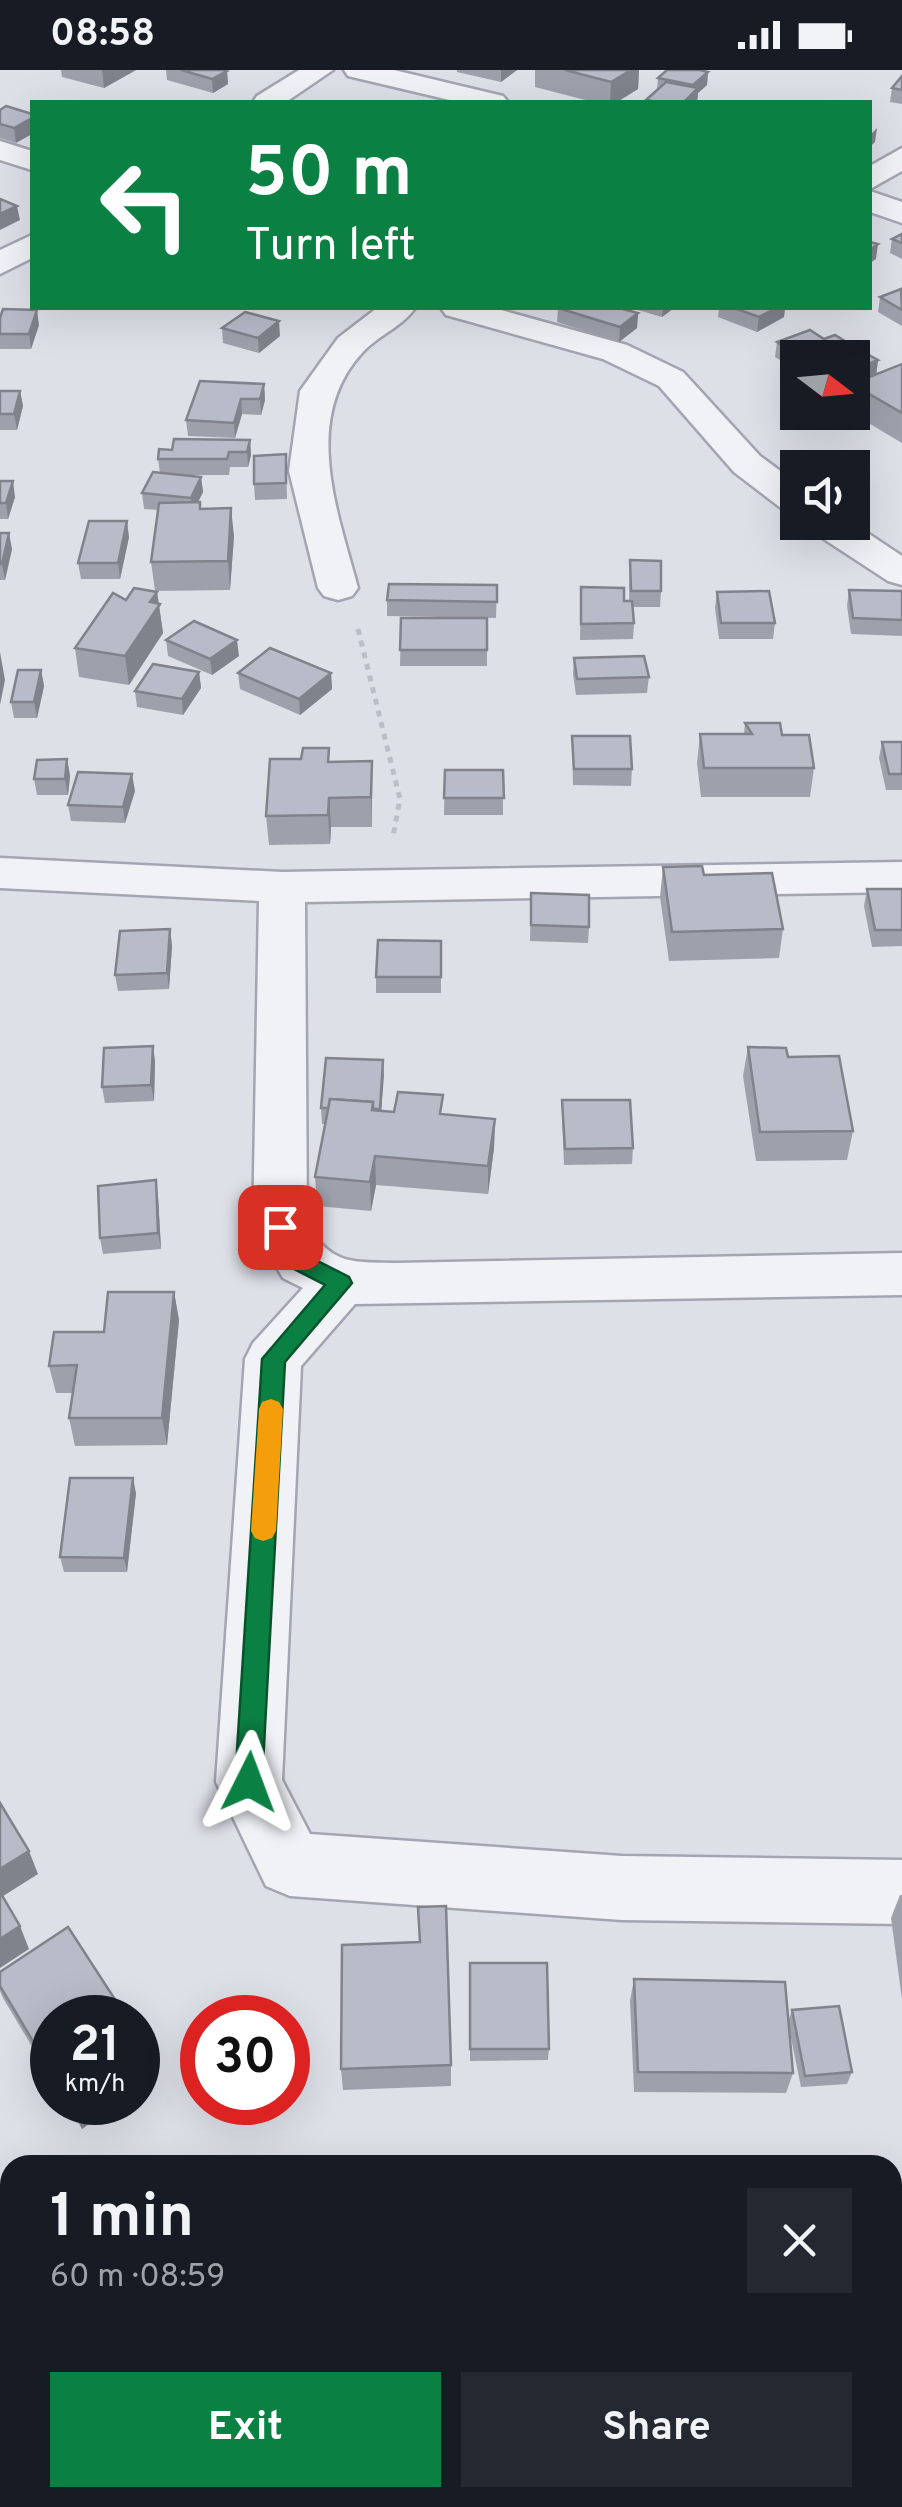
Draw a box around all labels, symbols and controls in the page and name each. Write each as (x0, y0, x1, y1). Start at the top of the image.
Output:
text: 08:58 (50, 11, 155, 60)
text: 50 m (245, 132, 412, 221)
icon: left (80, 140, 210, 270)
text: Turn left (245, 219, 416, 276)
north arrow (780, 340, 870, 430)
map controls (780, 340, 870, 540)
button: sound (780, 450, 870, 540)
pin (238, 1185, 323, 1270)
icon: arrive (253, 1200, 308, 1255)
position arrow (197, 1730, 301, 1834)
speed limit sign: 30 (180, 1995, 310, 2125)
text: 21 (70, 2016, 120, 2079)
text: km/h (65, 2069, 125, 2101)
text: 1 min (50, 2182, 194, 2258)
button: close (747, 2188, 852, 2293)
text: 60 m · 08:59 (50, 2258, 225, 2298)
button: Exit (50, 2372, 441, 2487)
button: Share (461, 2372, 852, 2487)

